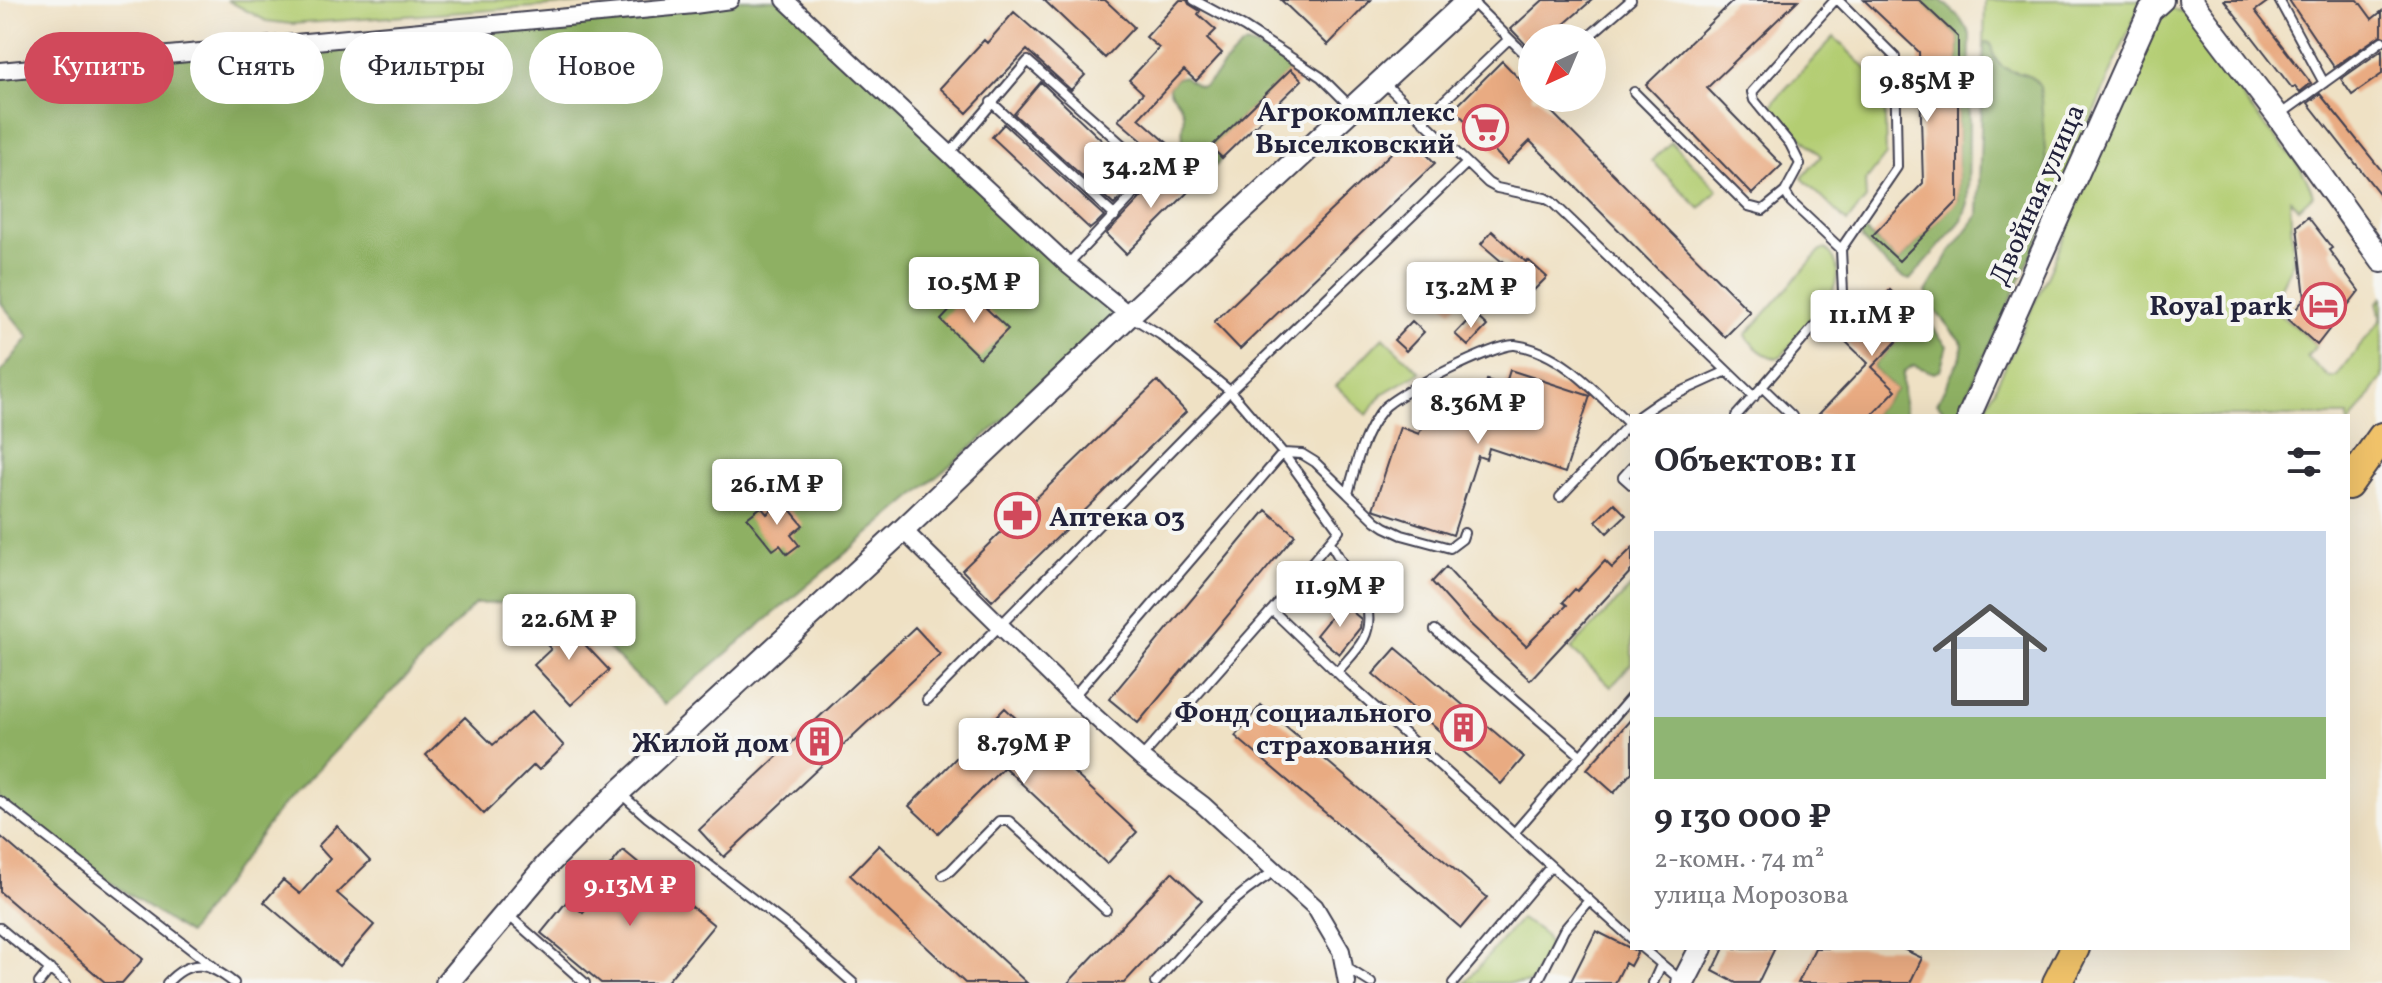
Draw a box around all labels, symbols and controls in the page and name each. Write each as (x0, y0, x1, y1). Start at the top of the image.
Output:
north arrow (1518, 24, 1606, 112)
map controls (1518, 24, 1606, 112)
chip: Купить (24, 32, 174, 104)
chip: Снять (190, 32, 324, 104)
chip: Фильтры (340, 32, 513, 104)
chip: Новое (529, 32, 663, 104)
pin: 9.85M ₽ (1853, 56, 2001, 124)
text: 9.85M ₽ (1879, 64, 1975, 100)
place label: Агрокомплекс Выселковский (1255, 94, 1455, 165)
street label: Двойная улица (1981, 98, 2096, 292)
supermarket icon: Агрокомплекс Выселковский (1462, 103, 1510, 151)
pin: 34.2M ₽ (1077, 142, 1225, 210)
text: 34.2M ₽ (1102, 150, 1200, 186)
pin: 10.5M ₽ (900, 257, 1048, 325)
pin: 13.2M ₽ (1397, 262, 1545, 330)
text: 10.5M ₽ (927, 265, 1021, 301)
text: 13.2M ₽ (1425, 270, 1517, 306)
hotel icon: Royal park (2300, 281, 2348, 329)
place label: Royal park (2149, 288, 2293, 327)
pin: 11.1M ₽ (1798, 290, 1946, 358)
text: 11.1M ₽ (1829, 298, 1915, 334)
pin: 8.36M ₽ (1404, 378, 1552, 446)
text: 8.36M ₽ (1430, 386, 1526, 422)
text: Объектов: 11 (1654, 439, 1857, 486)
icon: filters (2282, 440, 2326, 484)
pin: 26.1M ₽ (703, 459, 851, 527)
text: 26.1M ₽ (730, 467, 824, 503)
pharmacy icon: Аптека 03 (994, 492, 1042, 540)
place label: Аптека 03 (1049, 499, 1185, 538)
pin: 11.9M ₽ (1266, 561, 1414, 629)
text: 11.9M ₽ (1295, 569, 1385, 605)
icon: home (1918, 583, 2062, 727)
pin: 22.6M ₽ (495, 594, 643, 662)
text: 22.6M ₽ (521, 602, 617, 638)
place label: Фонд социального страхования (1174, 695, 1432, 766)
building icon: Фонд социального страхования (1439, 704, 1487, 752)
building icon: Жилой дом (796, 718, 844, 766)
pin: 8.79M ₽ (950, 718, 1098, 786)
place label: Жилой дом (632, 725, 789, 764)
text: 8.79M ₽ (977, 726, 1071, 762)
text: 9 130 000 ₽ (1654, 795, 1831, 842)
text: 2-комн. · 74 m² (1654, 842, 1824, 878)
pin: 9.13M ₽ (556, 860, 704, 928)
text: 9.13M ₽ (583, 868, 677, 904)
text: улица Морозова (1654, 878, 1849, 914)

